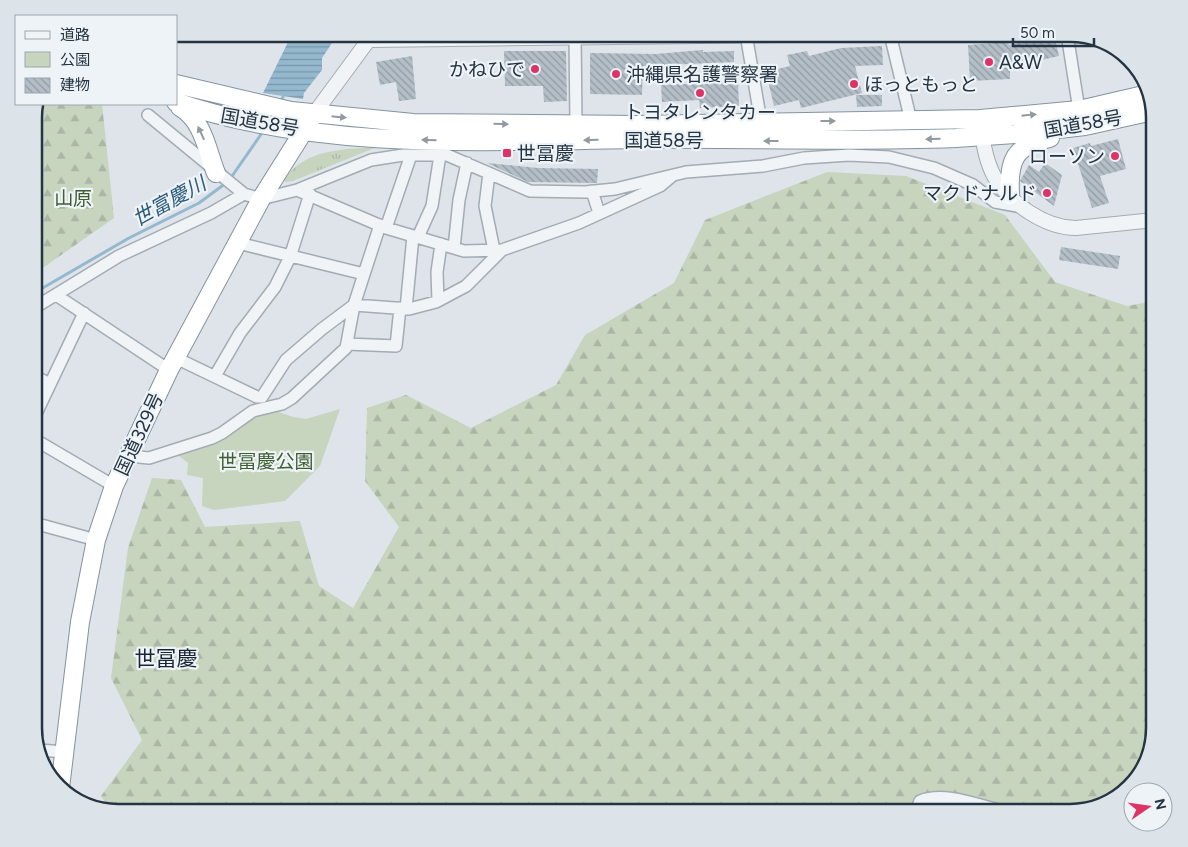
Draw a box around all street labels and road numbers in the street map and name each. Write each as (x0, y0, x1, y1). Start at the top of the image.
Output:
street label: 国道58号 (219, 104, 301, 140)
street label: 国道58号 (1042, 106, 1124, 142)
street label: 国道58号 (624, 129, 704, 152)
street label: 国道329号 (110, 389, 168, 479)

